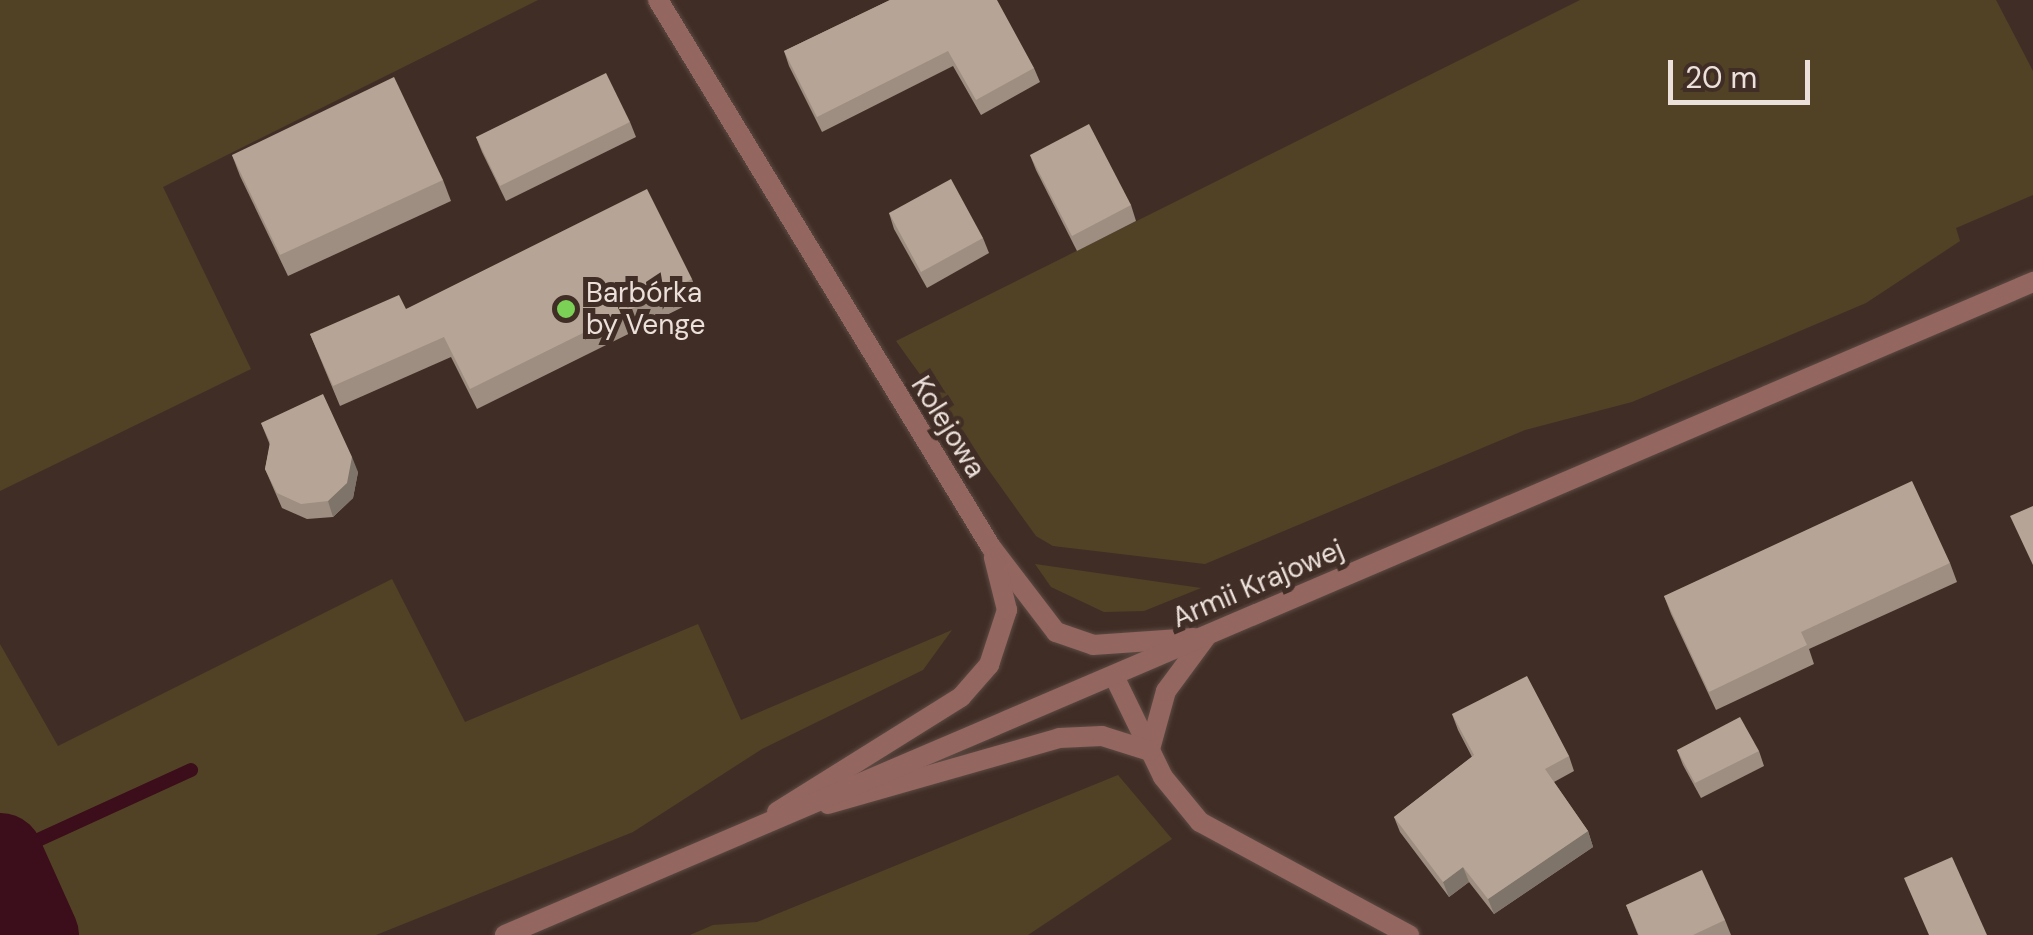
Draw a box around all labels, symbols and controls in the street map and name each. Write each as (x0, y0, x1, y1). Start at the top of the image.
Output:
scale bar (1673, 40, 1816, 102)
text: 20 m (1685, 58, 1757, 97)
place label: Barbórka by Venge (586, 276, 705, 342)
marker: Barbórka by Venge (555, 298, 577, 320)
street label: Kolejowa (904, 370, 992, 484)
street label: Armii Krajowej (1167, 533, 1349, 635)

